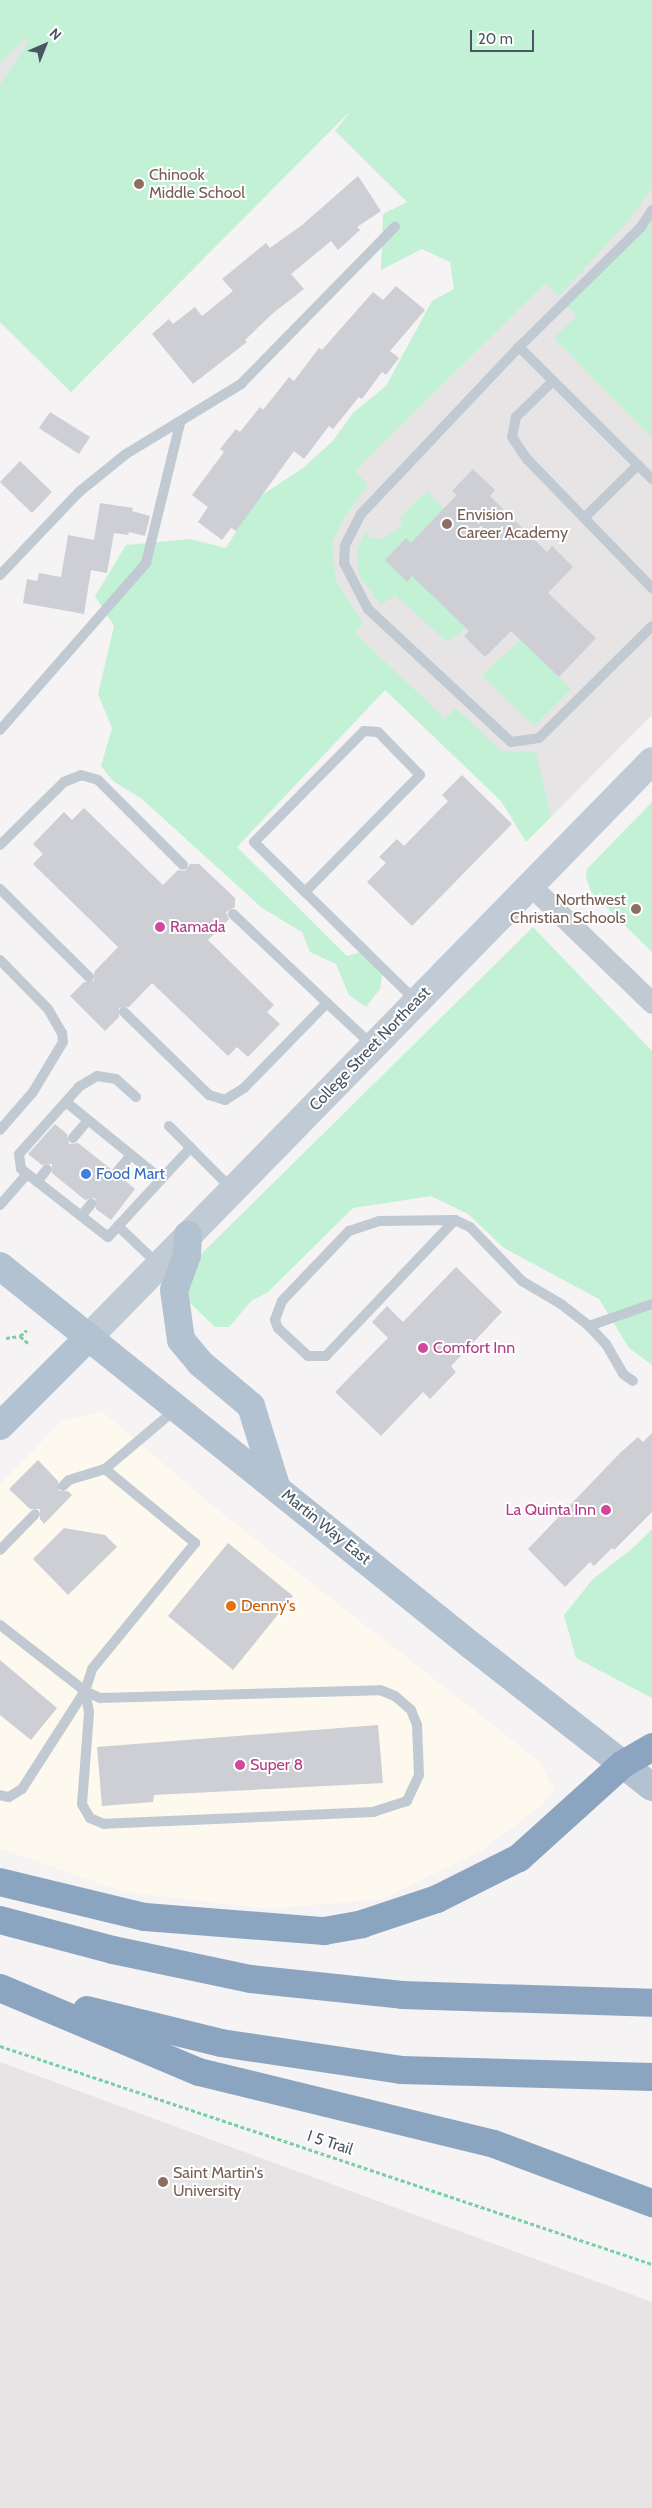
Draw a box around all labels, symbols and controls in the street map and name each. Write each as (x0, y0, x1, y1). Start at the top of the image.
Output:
north arrow (20, 20, 70, 70)
scale bar (472, 20, 536, 52)
text: N (46, 24, 65, 44)
text: 20 m (478, 30, 513, 48)
place label: Chinook Middle School (149, 165, 245, 203)
marker: Chinook Middle School (133, 178, 145, 190)
place label: Envision Career Academy (457, 505, 568, 543)
marker: Envision Career Academy (441, 518, 453, 530)
place label: Northwest Christian Schools (510, 890, 626, 928)
marker: Northwest Christian Schools (630, 903, 642, 915)
place label: Ramada (170, 917, 226, 937)
marker: Ramada (154, 921, 166, 933)
street label: College Street Northeast (306, 983, 434, 1115)
place label: Food Mart (96, 1164, 165, 1184)
marker: Food Mart (80, 1168, 92, 1180)
place label: Comfort Inn (433, 1338, 515, 1358)
marker: Comfort Inn (417, 1342, 429, 1354)
street label: Martin Way East (278, 1485, 374, 1569)
place label: La Quinta Inn (505, 1500, 596, 1520)
marker: La Quinta Inn (600, 1504, 612, 1516)
place label: Denny's (241, 1596, 296, 1616)
marker: Denny's (225, 1600, 237, 1612)
place label: Super 8 (250, 1755, 303, 1775)
marker: Super 8 (234, 1759, 246, 1771)
street label: I 5 Trail (305, 2127, 355, 2159)
place label: Saint Martin's University (173, 2163, 263, 2201)
marker: Saint Martin's University (157, 2176, 169, 2188)

